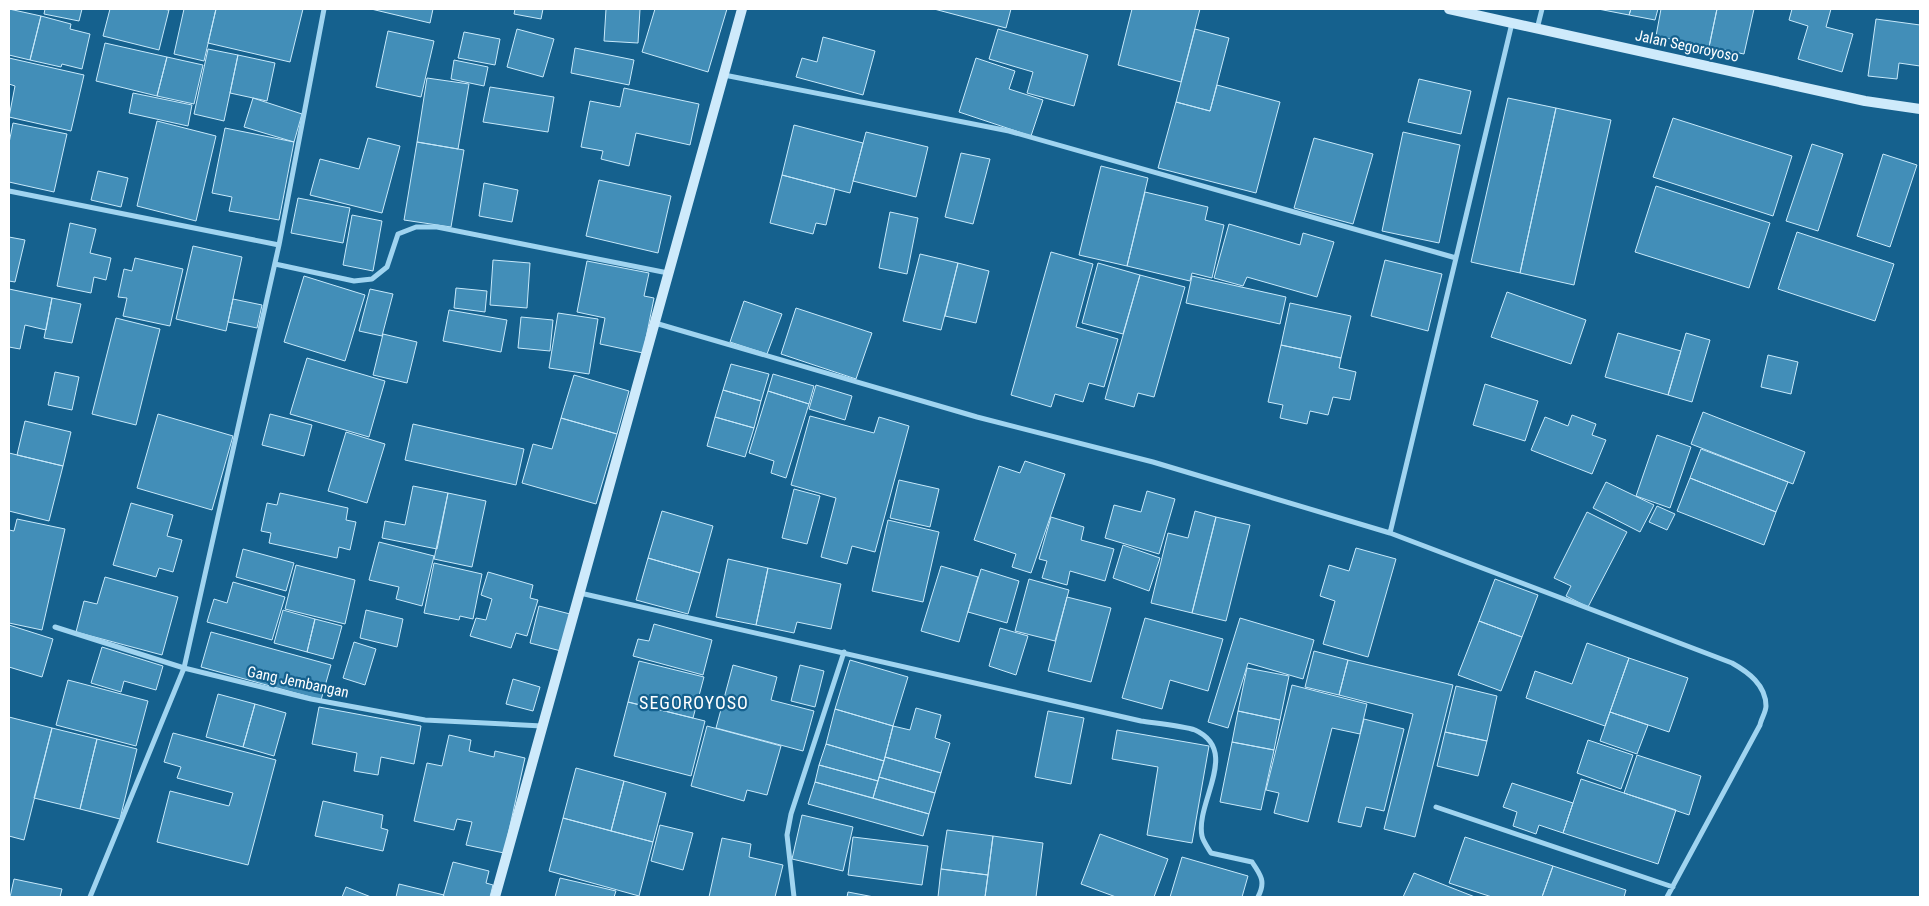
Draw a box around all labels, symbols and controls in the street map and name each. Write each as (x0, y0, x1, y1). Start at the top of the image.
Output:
street label: Jalan Segoroyoso (1634, 26, 1740, 66)
street label: Gang Jembangan (246, 662, 350, 702)
district label: SEGOROYOSO (639, 692, 749, 713)

